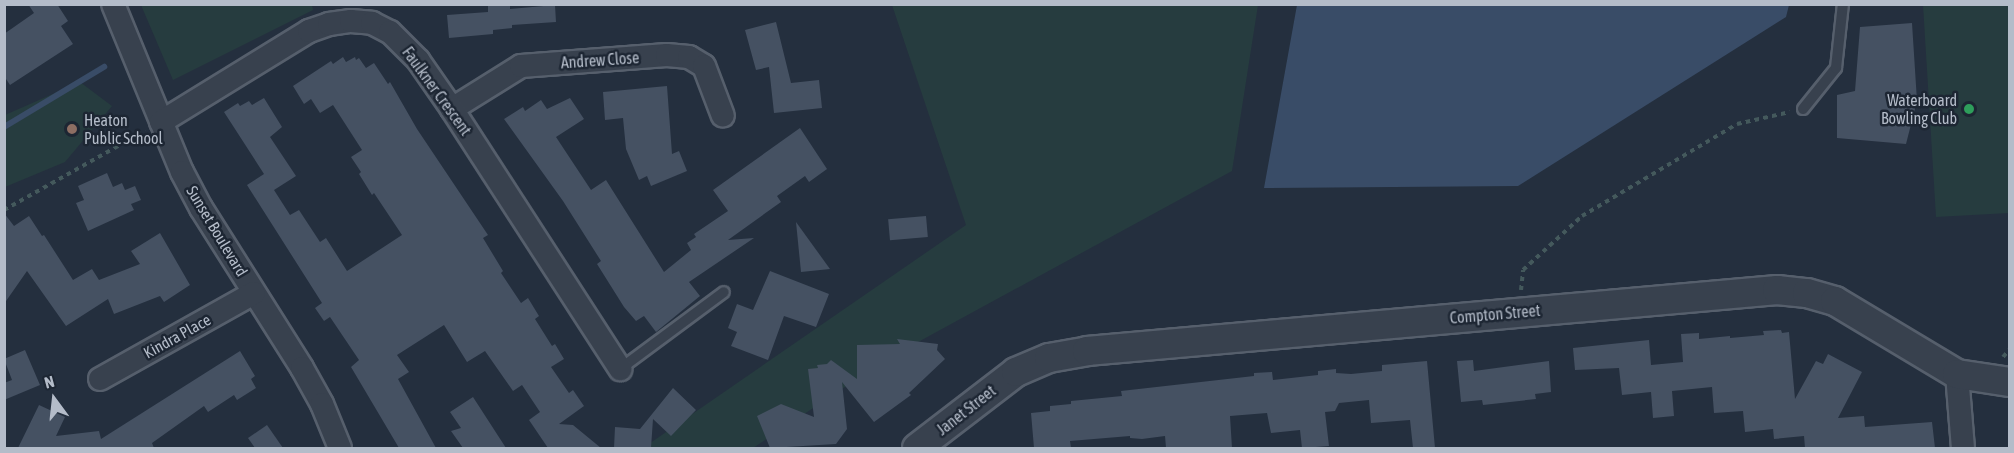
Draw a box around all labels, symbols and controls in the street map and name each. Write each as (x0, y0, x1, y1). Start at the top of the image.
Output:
street label: Faulkner Crescent (398, 43, 476, 139)
street label: Andrew Close (560, 48, 640, 72)
place label: Waterboard Bowling Club (1881, 90, 1957, 128)
marker: Waterboard Bowling Club (1962, 102, 1976, 116)
place label: Heaton Public School (84, 110, 163, 148)
marker: Heaton Public School (65, 122, 79, 136)
street label: Sunset Boulevard (182, 182, 252, 280)
street label: Compton Street (1449, 300, 1541, 328)
street label: Kindra Place (140, 310, 214, 362)
north arrow (24, 369, 84, 429)
text: N (42, 372, 56, 392)
street label: Janet Street (933, 381, 999, 439)

